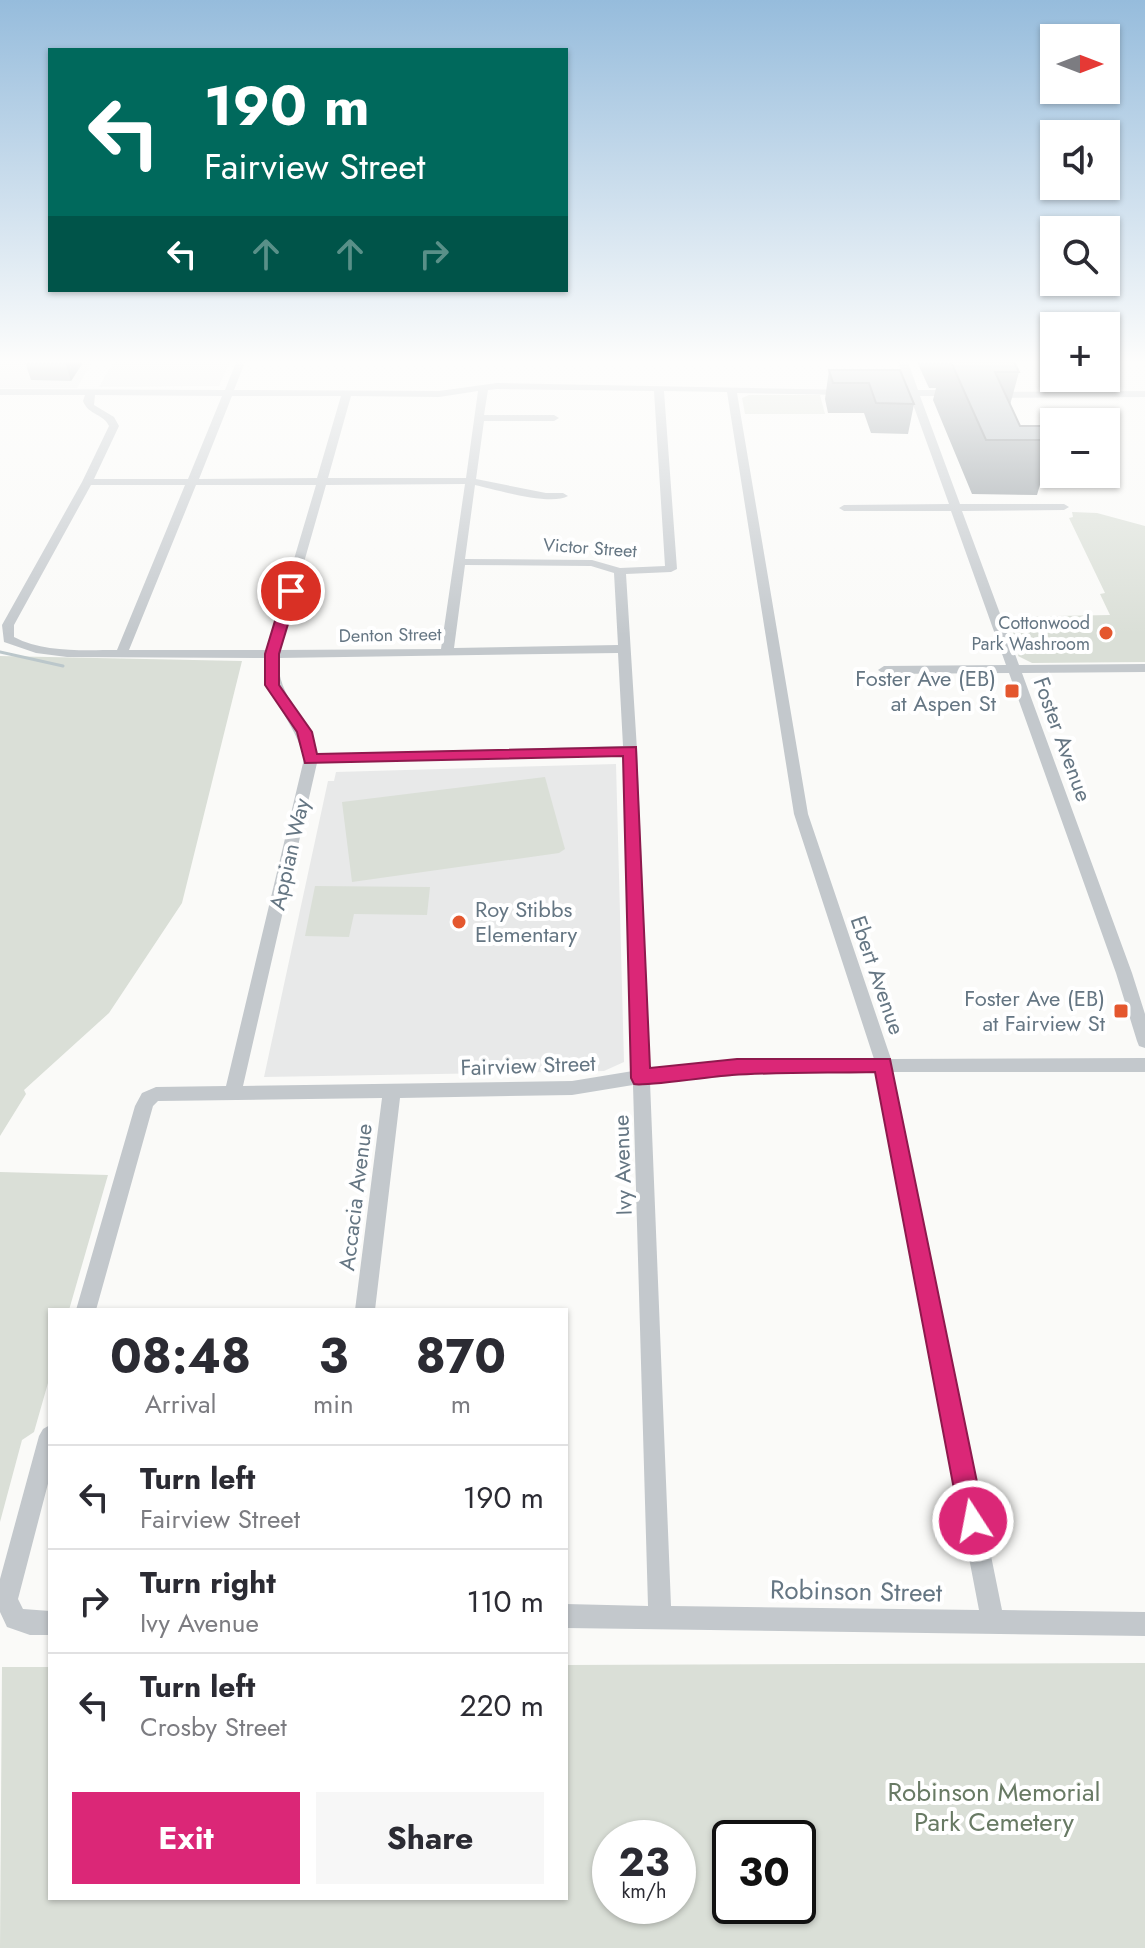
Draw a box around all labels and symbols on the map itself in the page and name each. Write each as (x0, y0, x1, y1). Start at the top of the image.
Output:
north arrow (1040, 24, 1120, 104)
street label: Victor Street (542, 532, 638, 564)
pin (257, 557, 325, 625)
place label: Cottonwood Park Washroom (972, 610, 1090, 657)
street label: Denton Street (338, 621, 442, 649)
marker: Cottonwood Park Washroom (1097, 624, 1115, 642)
place label: Foster Ave (EB) at Aspen St (855, 662, 997, 719)
street label: Foster Avenue (1026, 672, 1100, 806)
marker: Foster Ave (EB) at Aspen St (1003, 682, 1021, 700)
street label: Appian Way (261, 795, 317, 913)
place label: Roy Stibbs Elementary (475, 893, 578, 950)
street label: Ebert Avenue (843, 911, 913, 1039)
marker: Roy Stibbs Elementary (450, 913, 468, 931)
place label: Foster Ave (EB) at Fairview St (964, 982, 1106, 1039)
marker: Foster Ave (EB) at Fairview St (1112, 1002, 1130, 1020)
street label: Fairview Street (460, 1047, 597, 1083)
street label: Ivy Avenue (604, 1114, 640, 1216)
street label: Accacia Avenue (330, 1122, 380, 1272)
position arrow (931, 1479, 1015, 1563)
street label: Robinson Street (770, 1571, 943, 1612)
park label: Robinson Memorial Park Cemetery (887, 1773, 1101, 1841)
speed limit sign: 30 (712, 1820, 816, 1924)

